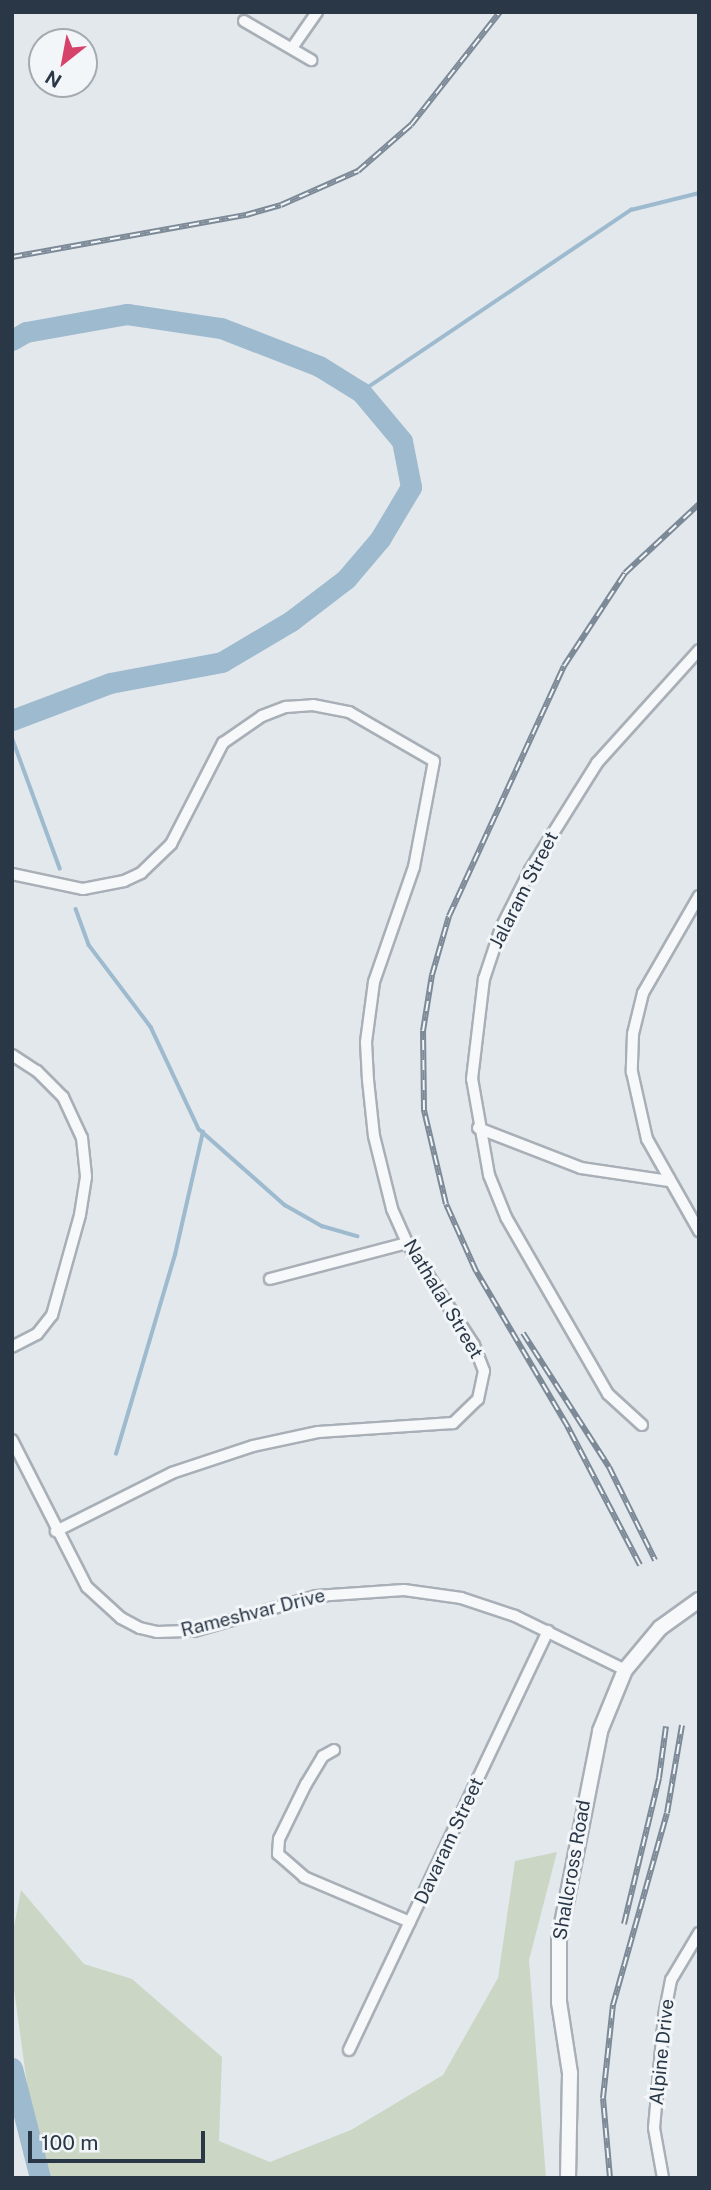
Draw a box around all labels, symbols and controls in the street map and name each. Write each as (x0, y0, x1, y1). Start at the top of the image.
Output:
north arrow (28, 28, 98, 98)
text: N (41, 66, 65, 93)
street label: Jalaram Street (485, 828, 563, 952)
street label: Nathalal Street (398, 1235, 488, 1363)
street label: Rameshvar Drive (178, 1584, 328, 1642)
street label: Davaram Street (410, 1774, 488, 1908)
street label: Shallcross Road (548, 1798, 596, 1942)
street label: Alpine Drive (645, 1998, 679, 2106)
scale bar (32, 2116, 208, 2160)
text: 100 m (41, 2130, 98, 2155)

